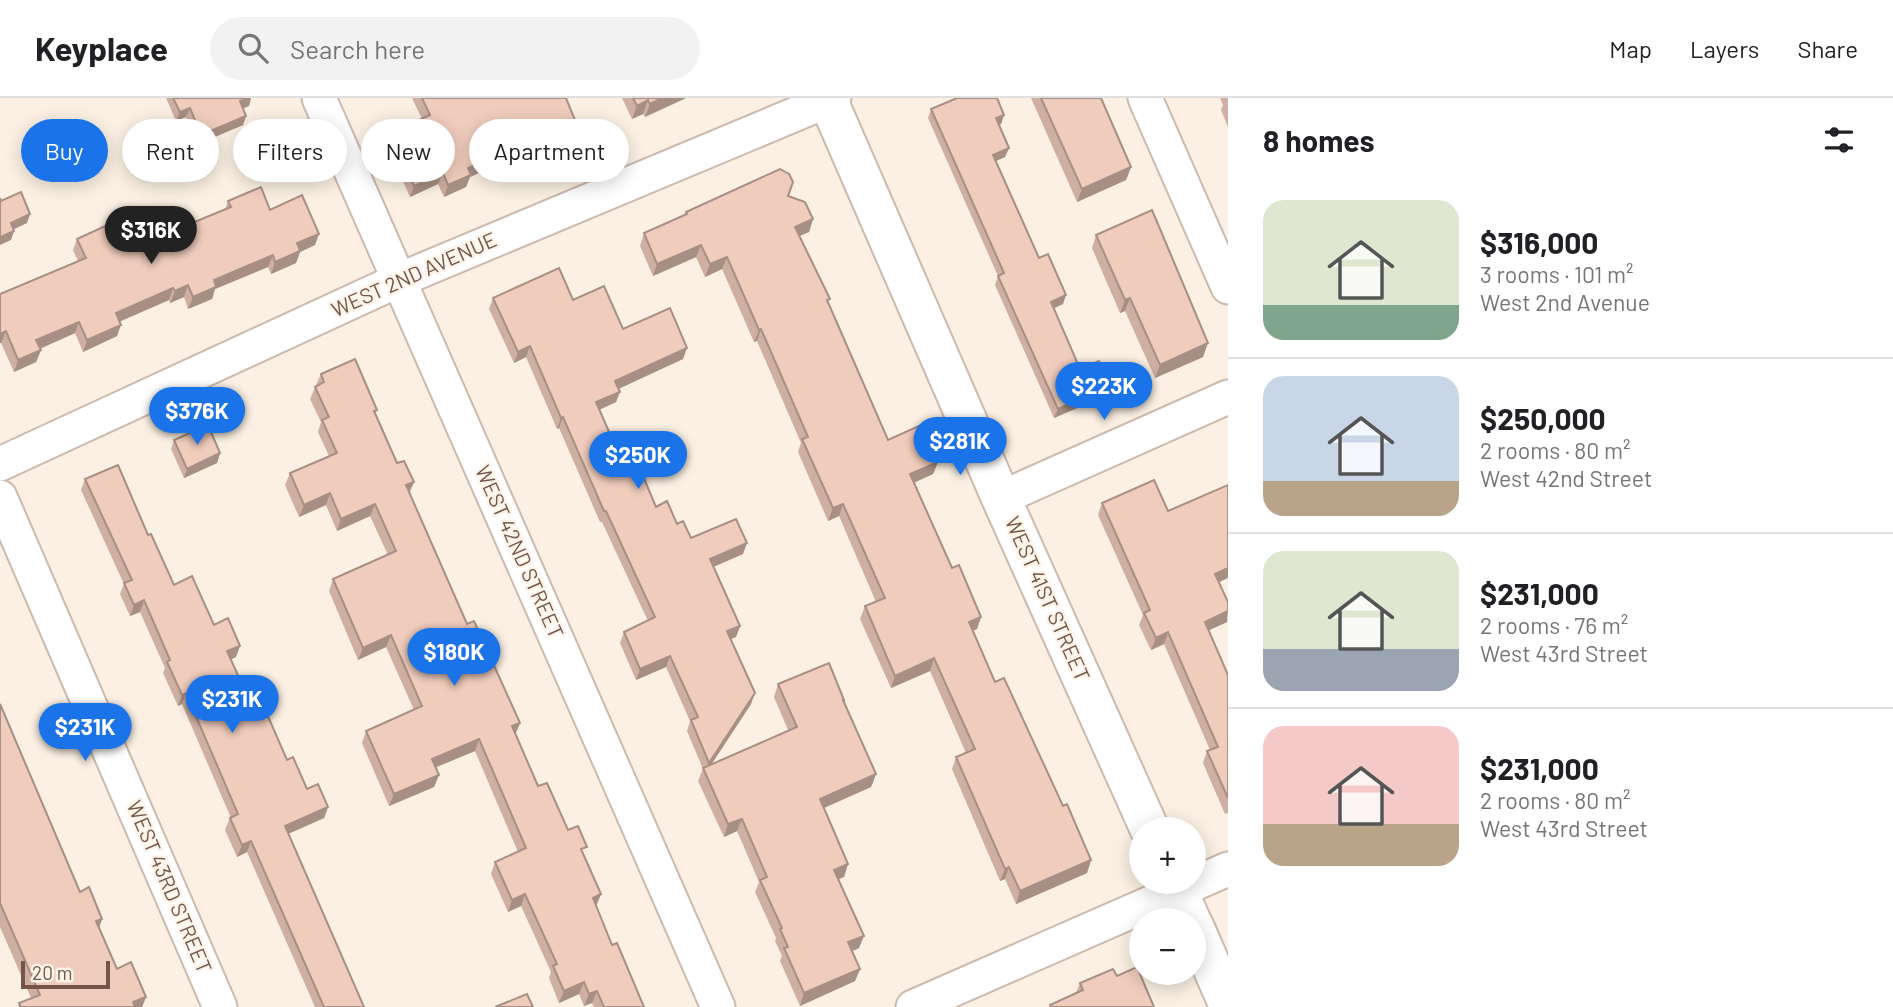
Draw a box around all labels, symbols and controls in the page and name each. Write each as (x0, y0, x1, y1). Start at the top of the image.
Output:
search box (210, 17, 700, 80)
text: Keyplace (35, 28, 168, 68)
icon: search (234, 29, 272, 67)
text: Search here (290, 33, 425, 64)
text: Map (1609, 34, 1652, 63)
text: Layers (1690, 34, 1759, 63)
text: Share (1797, 34, 1858, 63)
chip: Buy (21, 119, 108, 182)
chip: Rent (122, 119, 219, 182)
chip: Filters (233, 119, 347, 182)
chip: New (361, 119, 455, 182)
chip: Apartment (469, 119, 629, 182)
icon: filters (1820, 121, 1858, 159)
text: 8 homes (1263, 122, 1374, 158)
pin: $316K (102, 206, 200, 266)
text: $316K (121, 215, 181, 243)
text: $316,000 (1480, 224, 1598, 260)
street label: WEST 2ND AVENUE (327, 226, 500, 321)
icon: home (1319, 228, 1403, 312)
text: 3 rooms · 101 m² (1480, 260, 1633, 288)
text: West 2nd Avenue (1480, 288, 1650, 316)
pin: $223K (1055, 362, 1153, 422)
text: $223K (1071, 371, 1137, 399)
pin: $376K (148, 388, 246, 447)
text: $376K (165, 396, 229, 424)
text: $250,000 (1480, 400, 1606, 436)
icon: home (1319, 404, 1403, 488)
pin: $281K (911, 418, 1009, 477)
text: $281K (930, 426, 990, 454)
pin: $250K (589, 432, 687, 491)
text: 2 rooms · 80 m² (1480, 436, 1630, 464)
text: $250K (605, 440, 671, 468)
street label: WEST 42ND STREET (471, 461, 570, 642)
text: West 42nd Street (1480, 464, 1652, 492)
street label: WEST 41ST STREET (1001, 512, 1096, 685)
text: $231,000 (1480, 575, 1599, 611)
icon: home (1319, 579, 1403, 663)
text: 2 rooms · 76 m² (1480, 611, 1628, 639)
pin: $180K (405, 628, 503, 688)
text: $180K (423, 637, 485, 665)
text: West 43rd Street (1480, 639, 1648, 667)
pin: $231K (183, 676, 281, 735)
text: $231K (202, 684, 262, 712)
pin: $231K (36, 704, 134, 763)
text: $231K (55, 712, 115, 740)
text: $231,000 (1480, 750, 1599, 786)
icon: home (1319, 754, 1403, 838)
text: 2 rooms · 80 m² (1480, 786, 1630, 814)
street label: WEST 43RD STREET (123, 796, 218, 977)
text: West 43rd Street (1480, 814, 1648, 842)
map controls (1129, 817, 1206, 985)
button: + (1129, 817, 1206, 894)
button: − (1129, 908, 1206, 985)
scale bar (21, 958, 110, 990)
text: 20 m (32, 961, 72, 984)

